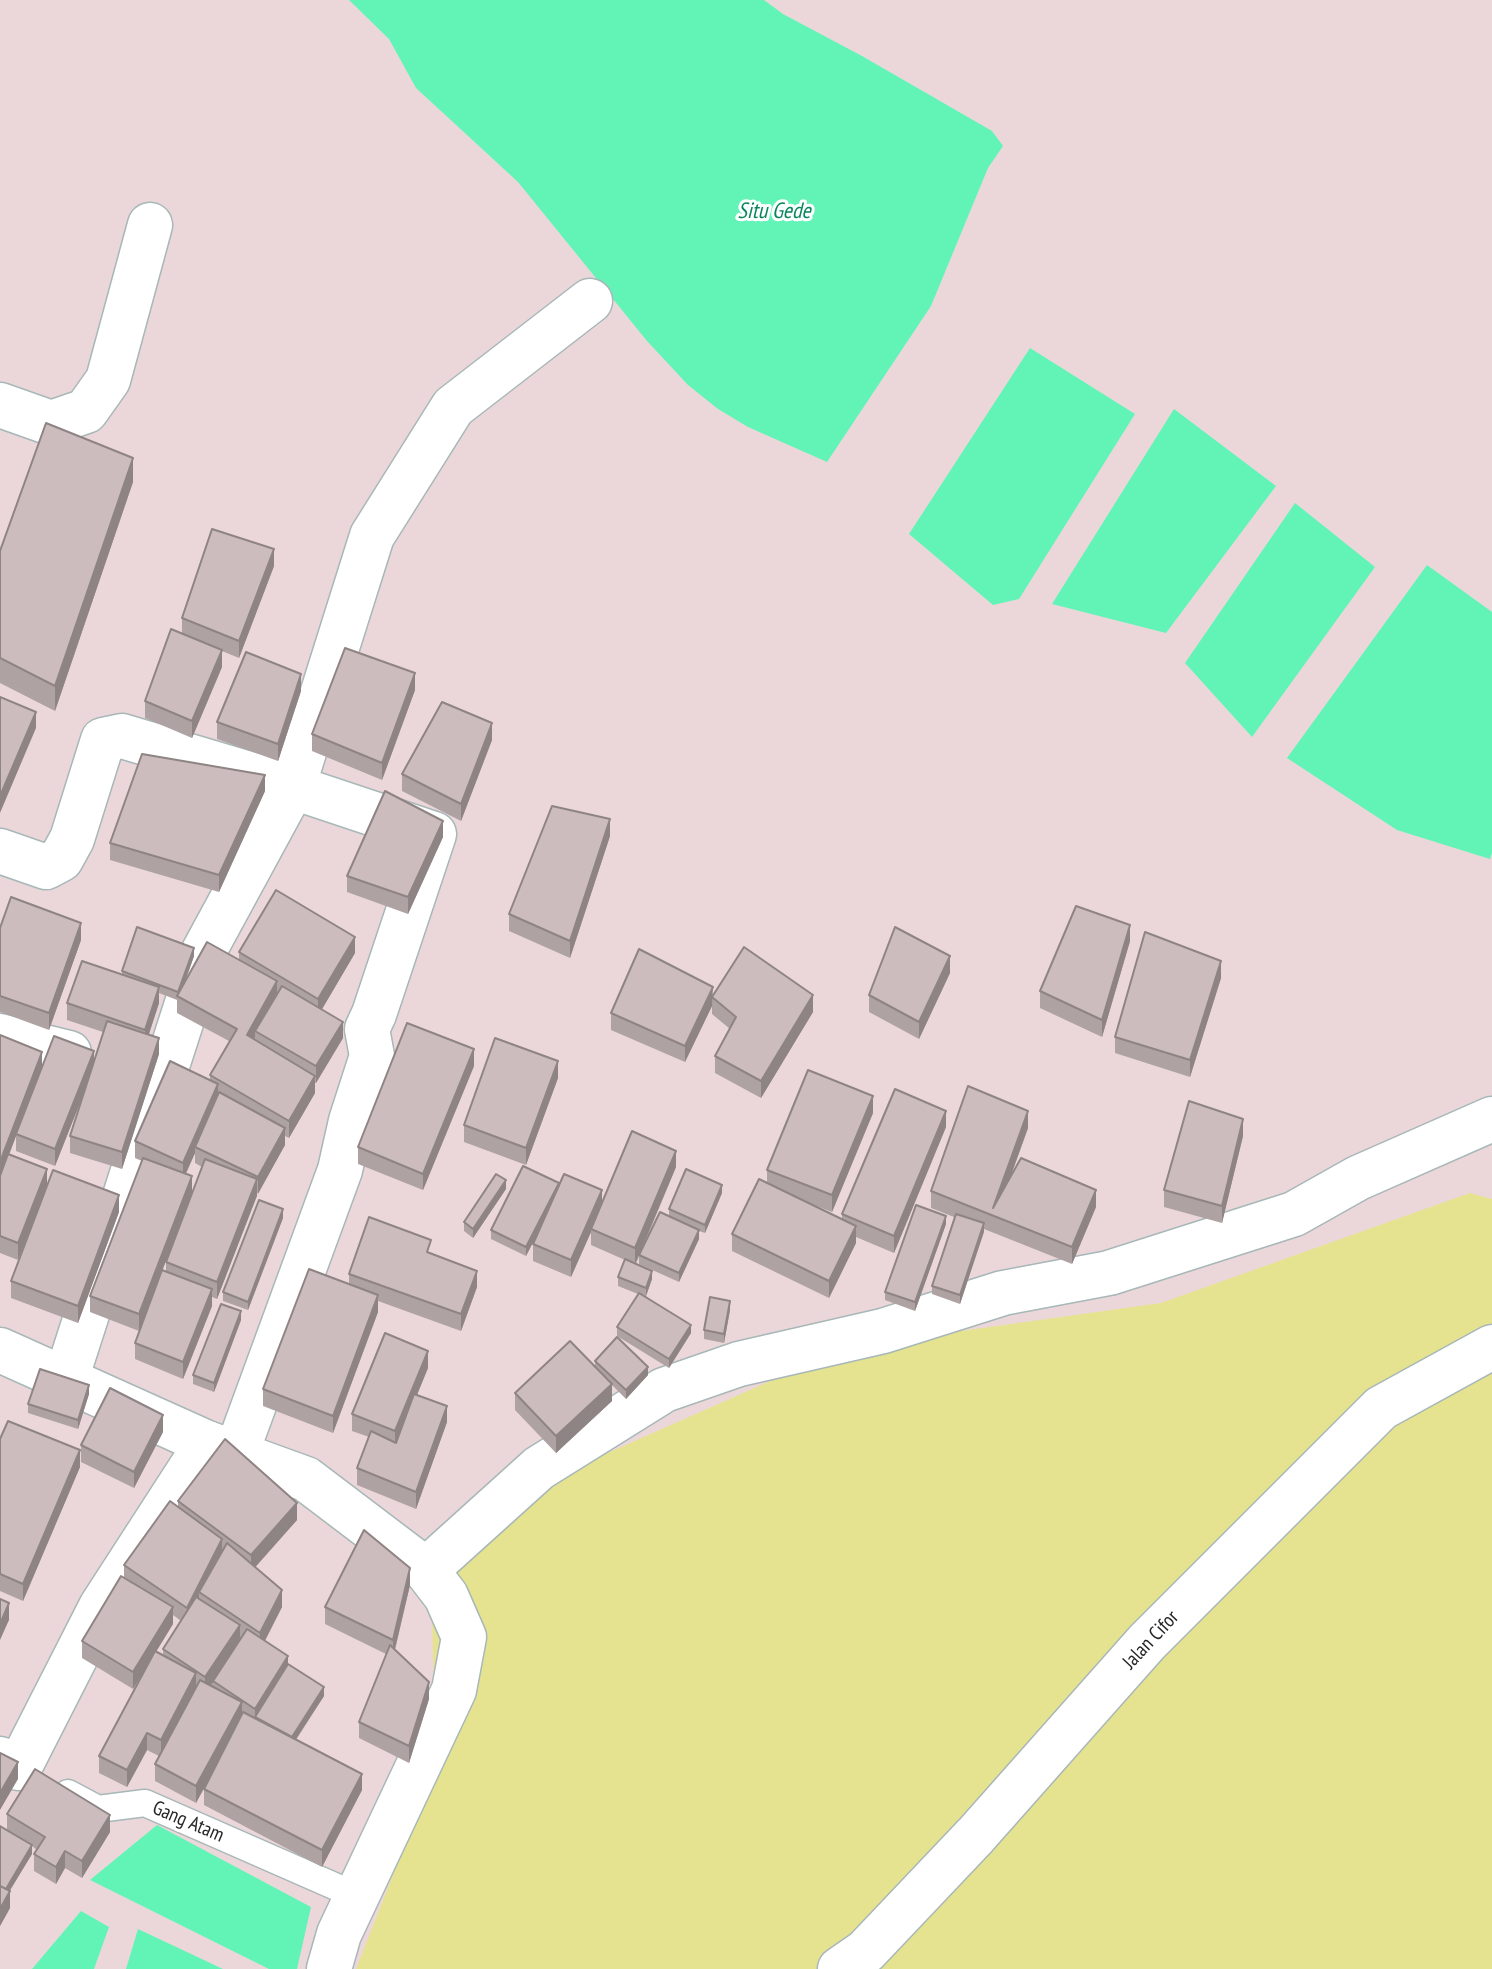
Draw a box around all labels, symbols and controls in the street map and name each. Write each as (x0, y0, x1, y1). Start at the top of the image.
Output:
water label: Situ Gede (738, 199, 810, 225)
street label: Jalan Cifor (1118, 1606, 1184, 1674)
street label: Gang Atam (149, 1796, 227, 1848)

